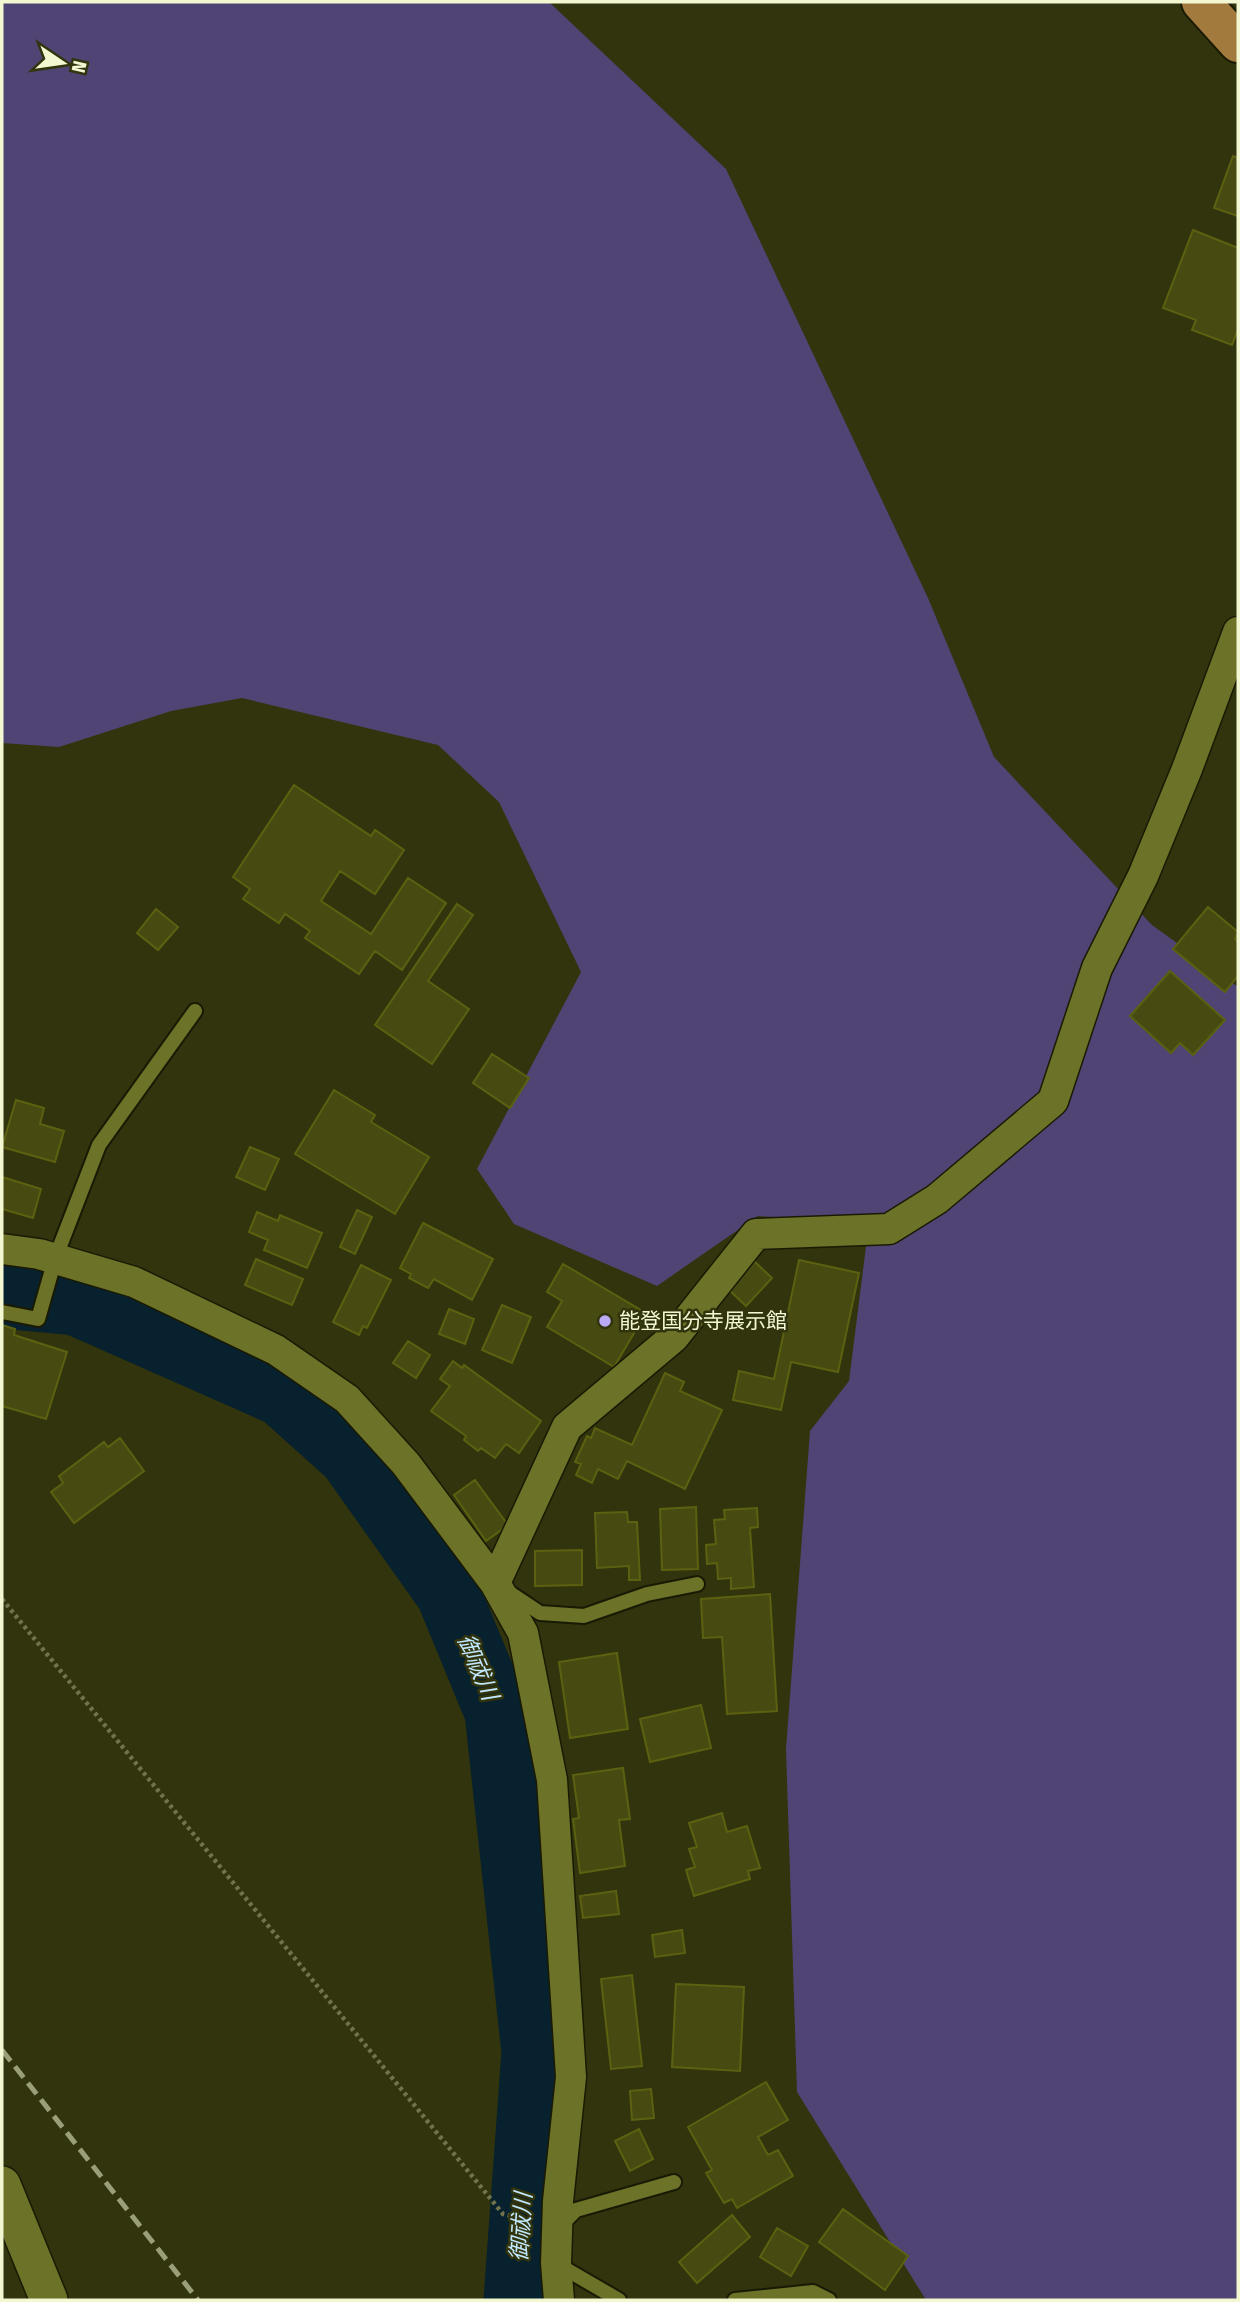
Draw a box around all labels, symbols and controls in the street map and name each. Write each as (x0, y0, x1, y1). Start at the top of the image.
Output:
north arrow (28, 28, 98, 98)
text: N (67, 59, 92, 75)
place label: 能登国分寺展示館 (619, 1308, 787, 1334)
marker: 能登国分寺展示館 (597, 1313, 613, 1329)
water label: 御祓川 (452, 1630, 506, 1707)
water label: 御祓川 (505, 2189, 538, 2262)

